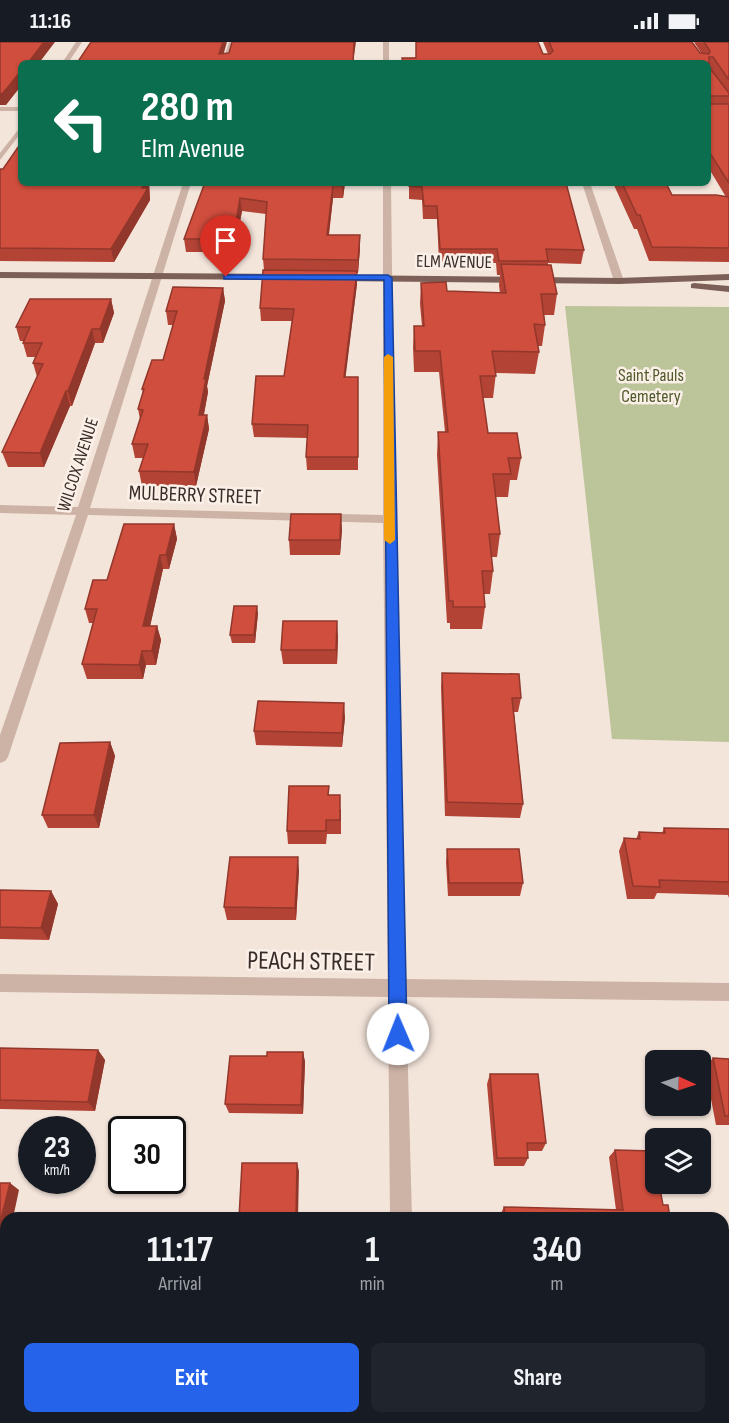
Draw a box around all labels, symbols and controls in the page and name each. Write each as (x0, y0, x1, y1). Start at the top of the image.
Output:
text: 11:16 (30, 8, 71, 35)
text: 280 m (141, 82, 234, 133)
icon: left (42, 84, 120, 162)
text: Elm Avenue (141, 133, 245, 165)
pin (200, 215, 251, 277)
icon: arrive (209, 224, 242, 257)
street label: ELM AVENUE (416, 251, 492, 273)
park label: Saint Pauls Cemetery (618, 365, 684, 407)
street label: WILCOX AVENUE (53, 415, 103, 515)
street label: MULBERRY STREET (128, 480, 262, 510)
street label: PEACH STREET (247, 945, 375, 979)
position arrow (366, 1002, 430, 1066)
north arrow (645, 1050, 711, 1116)
map controls (645, 1050, 711, 1194)
speed limit sign: 30 (108, 1116, 186, 1194)
button: layers (645, 1128, 711, 1194)
text: 23 (44, 1130, 70, 1166)
text: km/h (44, 1161, 70, 1180)
text: 11:17 (147, 1229, 213, 1272)
text: 1 (365, 1229, 379, 1272)
text: 340 (532, 1229, 582, 1272)
text: Arrival (158, 1272, 201, 1296)
text: min (360, 1272, 385, 1296)
text: m (551, 1272, 563, 1296)
button: Exit (24, 1343, 359, 1412)
button: Share (371, 1343, 705, 1412)

